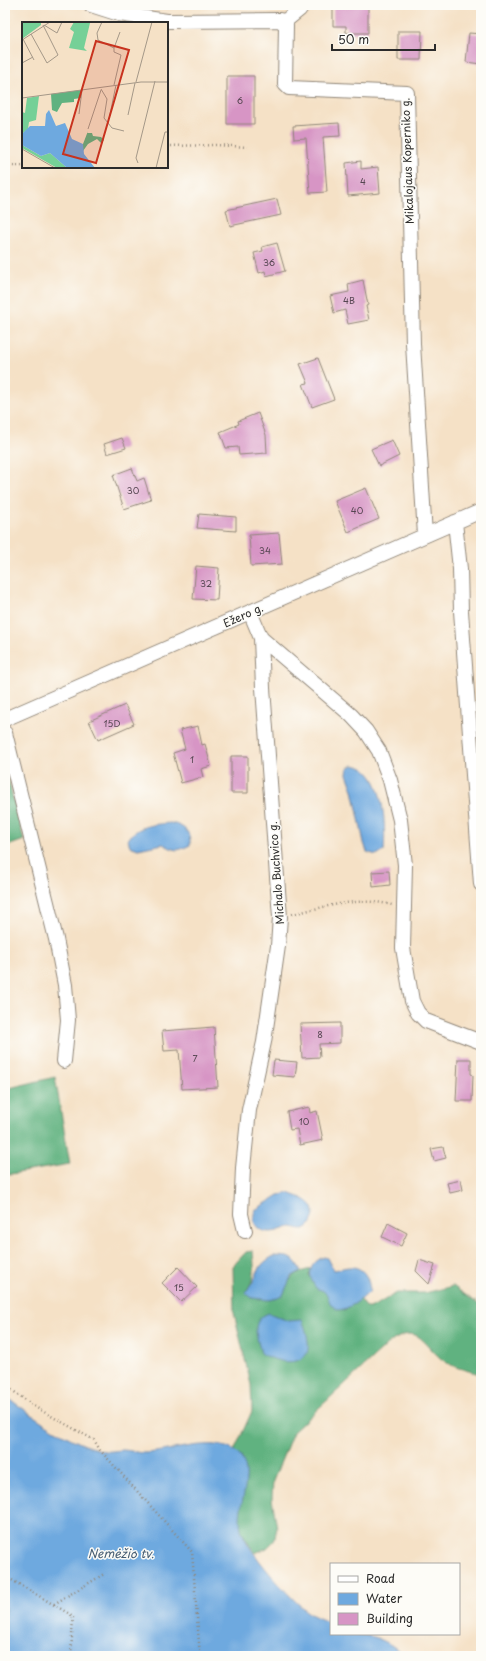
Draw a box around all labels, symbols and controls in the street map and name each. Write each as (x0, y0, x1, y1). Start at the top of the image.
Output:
inset map (22, 22, 168, 168)
scale bar (332, 26, 435, 52)
text: 50 m (338, 30, 369, 48)
house number: 6 (237, 93, 243, 107)
street label: Mikalojaus Koperniko g. (396, 97, 418, 225)
house number: 4 (360, 174, 366, 188)
house number: 36 (263, 255, 275, 269)
house number: 4B (343, 293, 355, 307)
house number: 30 (127, 483, 140, 497)
house number: 40 (351, 503, 364, 517)
house number: 34 (259, 543, 271, 557)
house number: 32 (200, 576, 212, 590)
street label: Ežero g. (220, 599, 266, 631)
house number: 15D (104, 716, 120, 730)
house number: 1 (190, 752, 194, 766)
street label: Michalo Buchvico g. (264, 821, 288, 925)
house number: 8 (317, 1027, 323, 1041)
house number: 7 (192, 1051, 198, 1065)
house number: 10 (299, 1114, 310, 1128)
house number: 15 (174, 1280, 184, 1294)
water label: Nemėžio tv. (88, 1544, 154, 1562)
legend (330, 1563, 460, 1635)
text: Road (366, 1569, 395, 1587)
text: Water (366, 1589, 403, 1607)
text: Building (366, 1609, 413, 1627)

